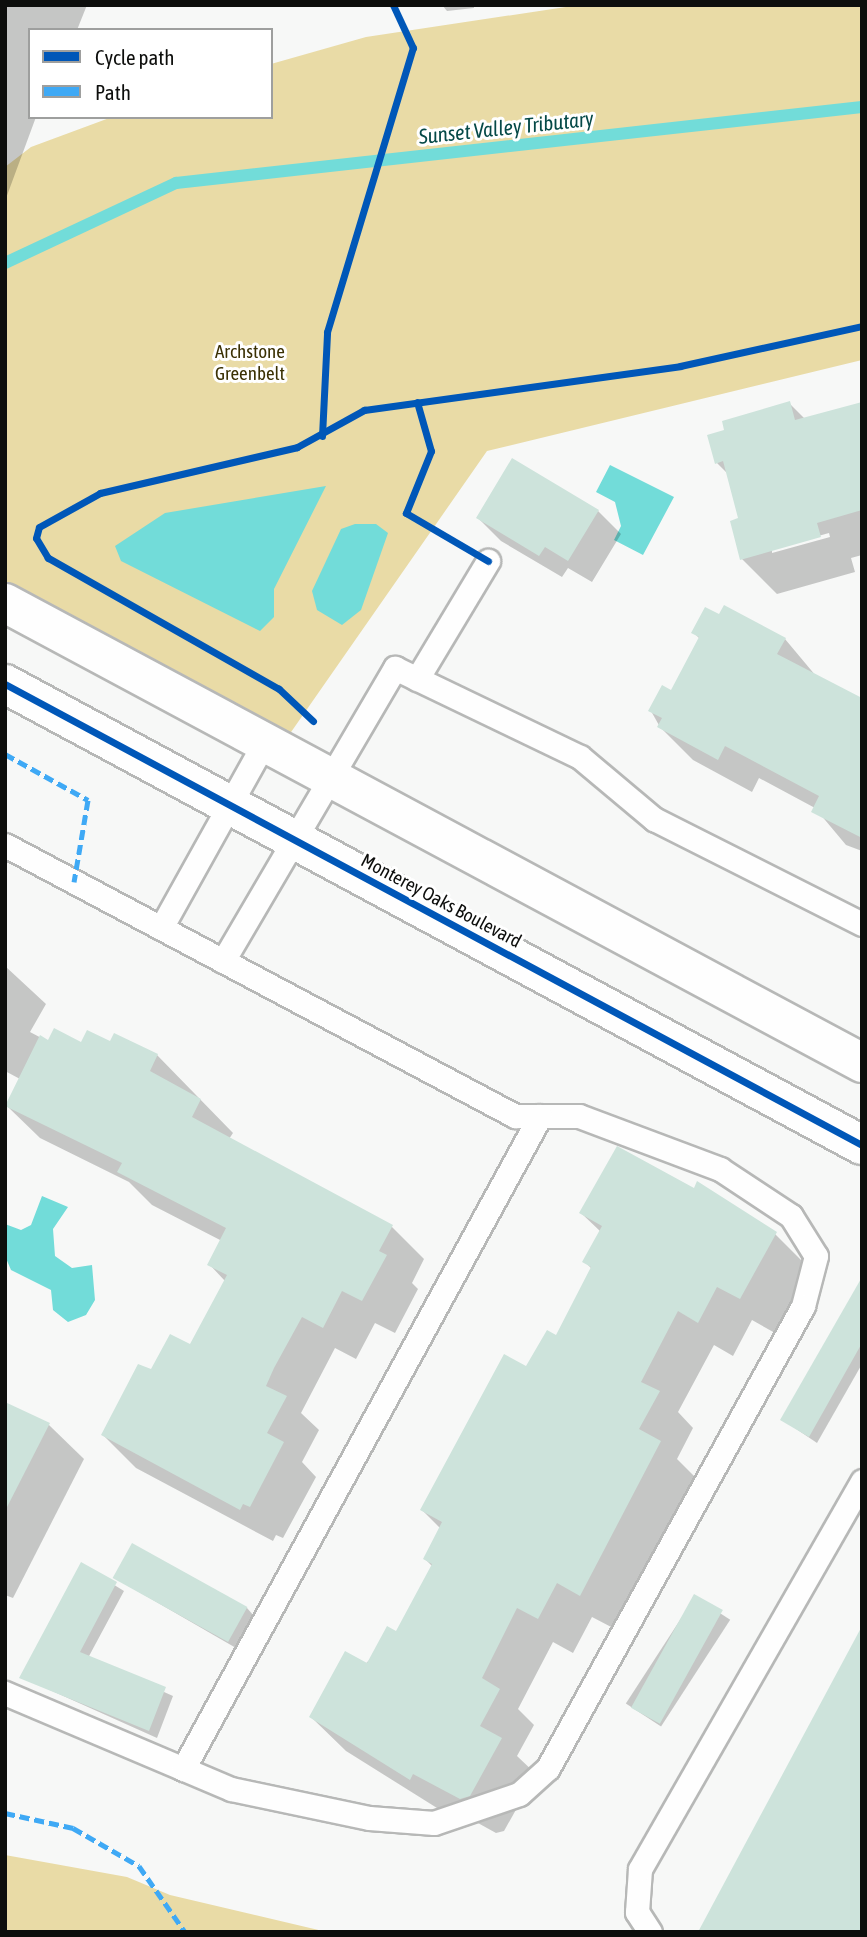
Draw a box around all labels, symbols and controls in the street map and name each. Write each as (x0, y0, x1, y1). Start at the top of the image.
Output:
legend (28, 28, 273, 119)
text: Cycle path (95, 45, 174, 69)
text: Path (95, 80, 131, 104)
water label: Sunset Valley Tributary (417, 105, 595, 149)
park label: Archstone Greenbelt (215, 341, 285, 385)
street label: Monterey Oaks Boulevard (357, 849, 525, 953)

